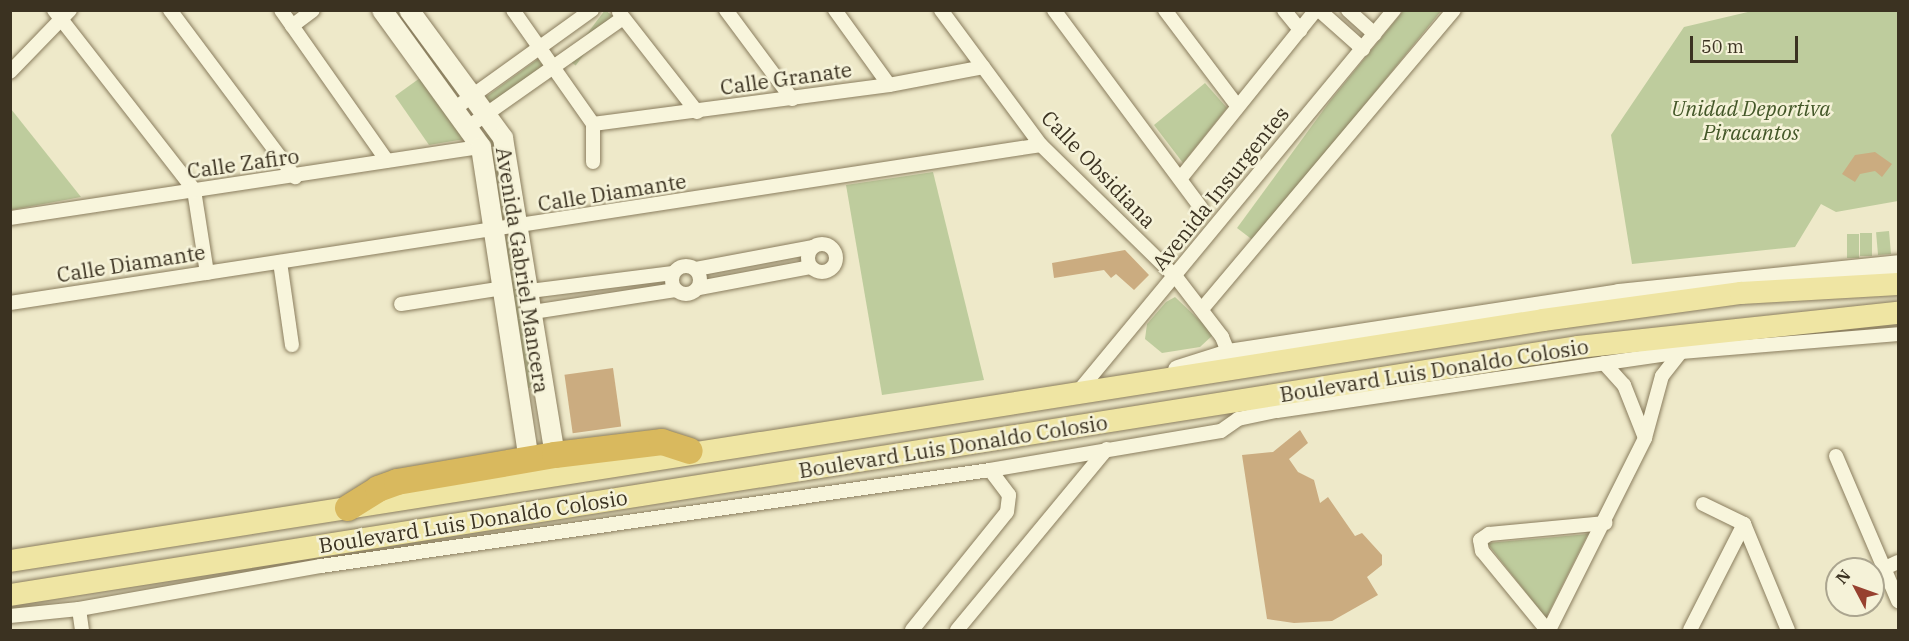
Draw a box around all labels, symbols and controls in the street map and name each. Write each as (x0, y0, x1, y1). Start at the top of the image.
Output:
scale bar (1693, 24, 1801, 62)
text: 50 m (1701, 35, 1744, 58)
street label: Calle Granate (718, 56, 854, 100)
park label: Unidad Deportiva Piracantos (1671, 95, 1831, 145)
street label: Avenida Insurgentes (1146, 101, 1294, 275)
street label: Calle Obsidiana (1037, 105, 1161, 233)
street label: Calle Zafiro (185, 143, 301, 183)
street label: Avenida Gabriel Mancera (491, 145, 555, 395)
street label: Calle Diamante (536, 168, 688, 216)
street label: Calle Diamante (55, 239, 207, 287)
street label: Boulevard Luis Donaldo Colosio (1278, 333, 1590, 407)
street label: Boulevard Luis Donaldo Colosio (797, 409, 1109, 483)
street label: Boulevard Luis Donaldo Colosio (317, 484, 629, 558)
north arrow (1825, 557, 1885, 617)
text: N (1831, 565, 1855, 588)

